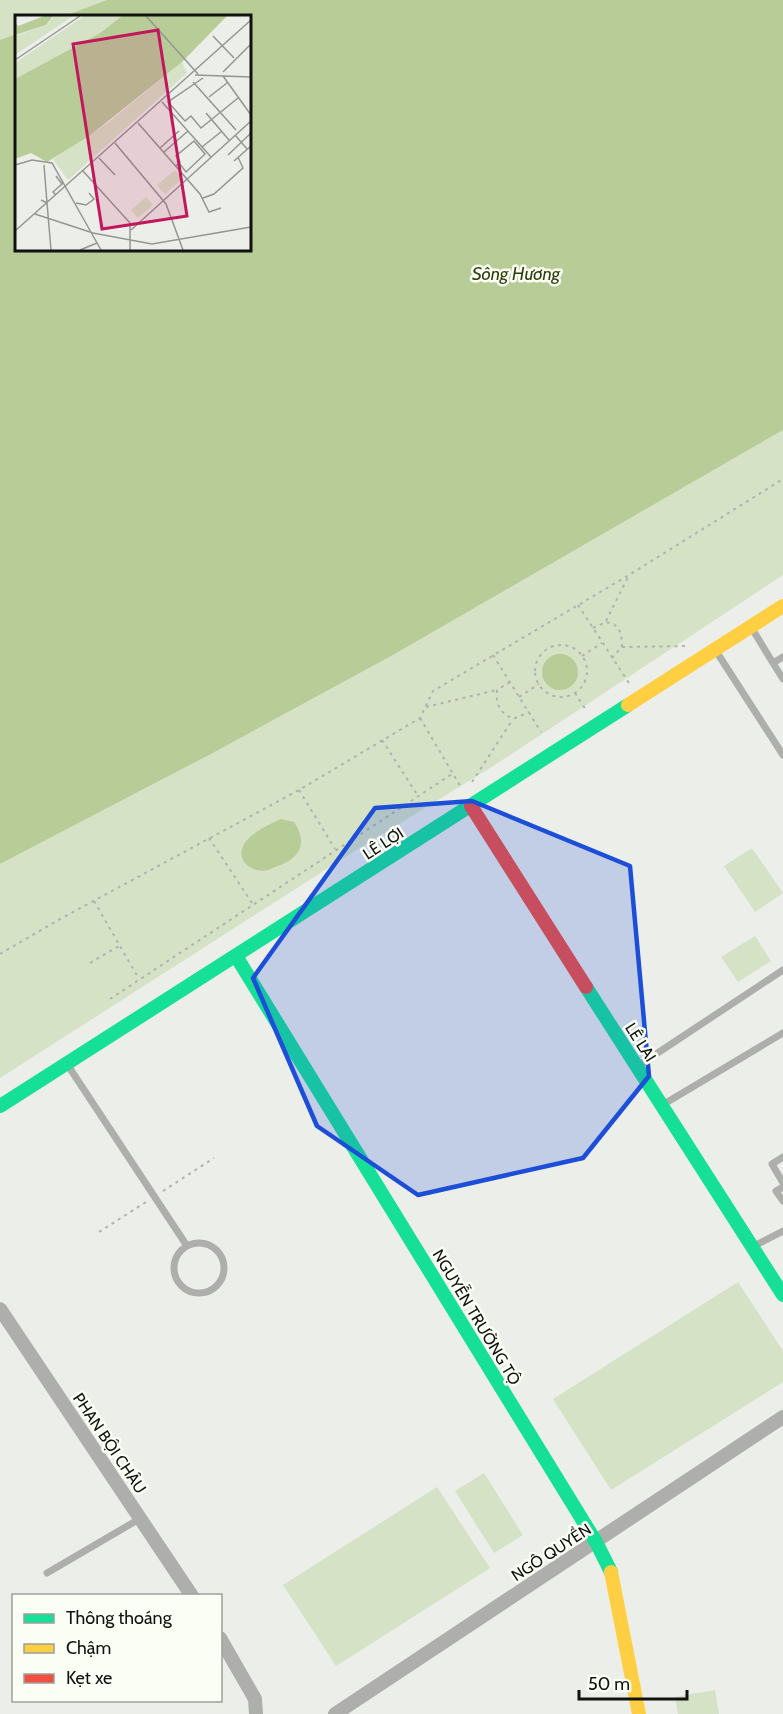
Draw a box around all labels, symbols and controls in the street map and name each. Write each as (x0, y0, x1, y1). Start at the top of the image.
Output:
inset map (15, 15, 250, 250)
water label: Sông Hương (472, 263, 561, 285)
street label: LÊ LỢI (359, 823, 407, 864)
street label: LÊ LAI (621, 1019, 660, 1065)
street label: NGUYỄN TRƯỜNG TỘ (429, 1245, 526, 1388)
street label: PHAN BỘI CHÂU (69, 1389, 150, 1497)
street label: NGÔ QUYỀN (507, 1519, 595, 1585)
legend (12, 1594, 222, 1702)
text: Thông thoáng (66, 1607, 173, 1629)
text: Chậm (66, 1637, 111, 1659)
scale bar (579, 1663, 687, 1701)
text: Kẹt xe (66, 1667, 112, 1689)
text: 50 m (588, 1673, 630, 1695)

